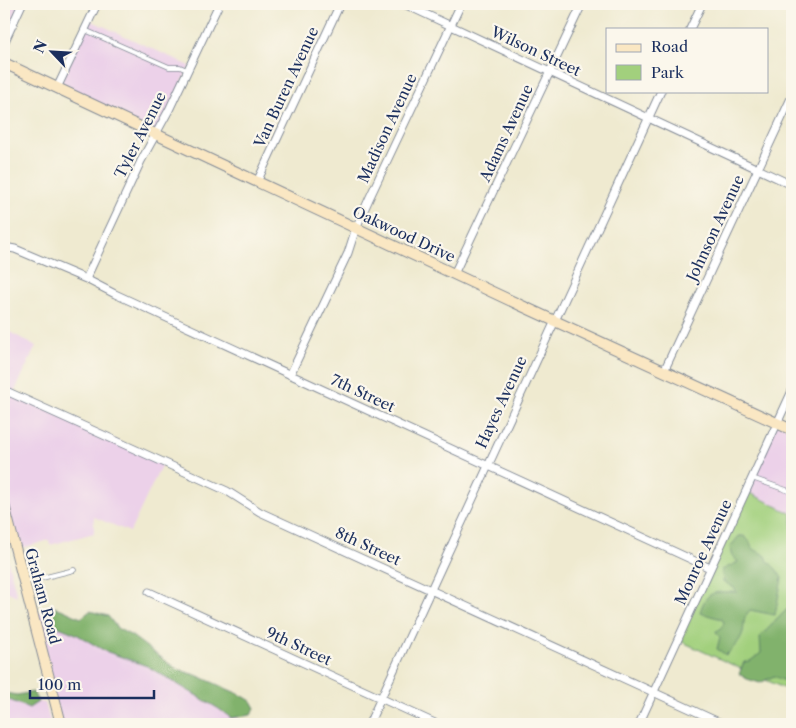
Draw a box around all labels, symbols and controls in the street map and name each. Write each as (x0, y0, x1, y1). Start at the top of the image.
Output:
street label: Wilson Street (487, 21, 585, 80)
street label: Van Buren Avenue (249, 24, 322, 151)
north arrow (28, 28, 78, 78)
legend (606, 28, 768, 92)
text: N (29, 37, 51, 56)
text: Road (651, 37, 688, 56)
text: Park (651, 63, 685, 82)
street label: Madison Avenue (353, 70, 421, 186)
street label: Adams Avenue (475, 81, 537, 186)
street label: Tyler Avenue (110, 89, 170, 181)
street label: Johnson Avenue (681, 172, 748, 286)
street label: Oakwood Drive (350, 202, 458, 266)
street label: Hayes Avenue (471, 353, 531, 451)
street label: 7th Street (328, 370, 399, 416)
street label: Monroe Avenue (670, 496, 736, 608)
street label: 8th Street (332, 523, 404, 570)
street label: Graham Road (21, 546, 65, 646)
street label: 9th Street (263, 623, 335, 670)
scale bar (30, 668, 154, 700)
text: 100 m (38, 675, 81, 694)

